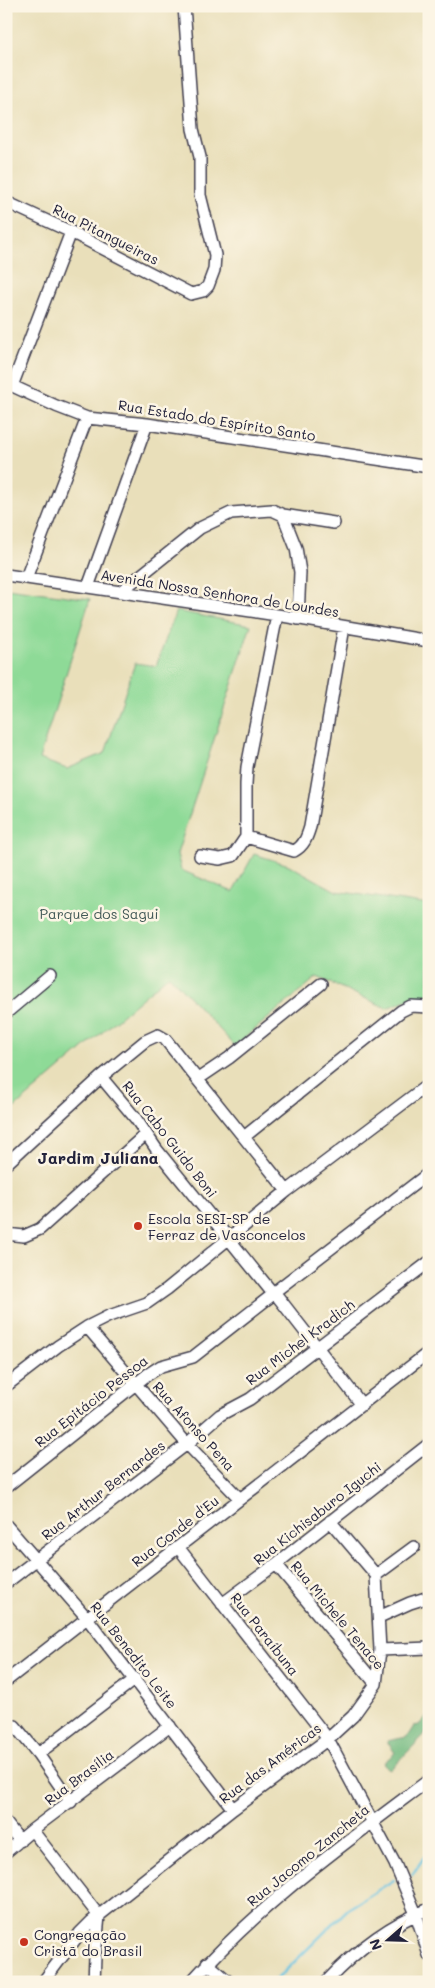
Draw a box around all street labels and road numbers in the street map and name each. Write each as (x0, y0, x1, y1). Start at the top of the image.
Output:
street label: Rua Pitangueiras (50, 199, 162, 269)
street label: Rua Estado do Espírito Santo (117, 395, 317, 445)
street label: Avenida Nossa Senhora de Lourdes (99, 565, 341, 621)
street label: Rua Cabo Guido Boni (118, 1077, 222, 1201)
street label: Rua Michel Kradich (242, 1295, 358, 1389)
street label: Rua Epitácio Pessoa (30, 1351, 152, 1451)
street label: Rua Afonso Pena (149, 1377, 239, 1475)
street label: Rua Arthur Bernardes (37, 1436, 169, 1544)
street label: Rua Kichisaburo Iguchi (249, 1457, 385, 1569)
street label: Rua Conde d'Eu (128, 1491, 222, 1571)
street label: Rua Michele Tenace (287, 1557, 389, 1673)
street label: Rua Paraíbuna (227, 1589, 303, 1679)
street label: Rua Benedito Leite (86, 1598, 182, 1712)
street label: Rua das Américas (215, 1718, 325, 1808)
street label: Rua Brasília (41, 1745, 117, 1809)
street label: Rua Jacomo Zancheta (243, 1800, 373, 1910)

